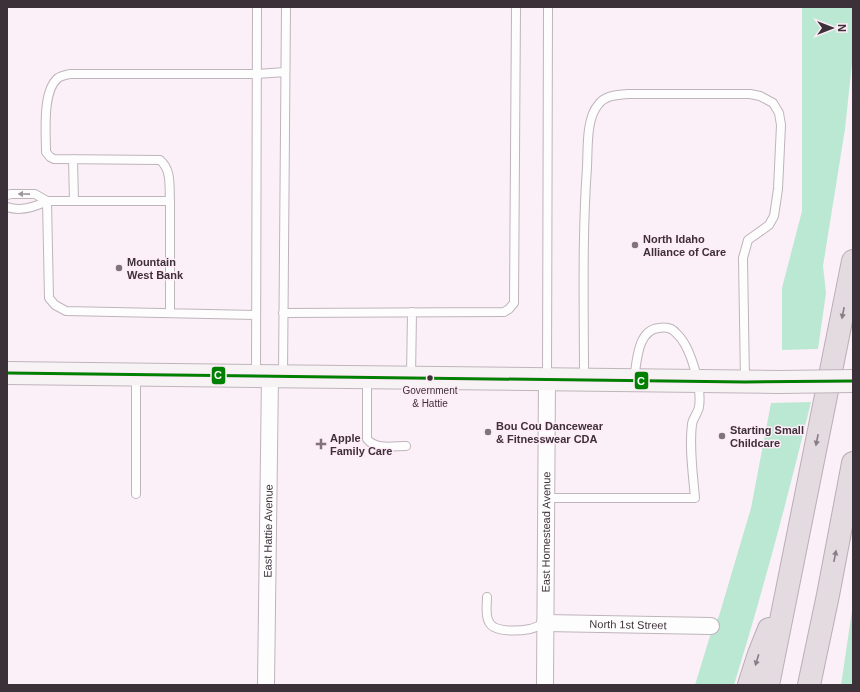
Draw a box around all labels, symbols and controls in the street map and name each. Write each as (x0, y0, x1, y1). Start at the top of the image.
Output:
north arrow (812, 8, 852, 48)
text: N (836, 24, 848, 32)
one-way arrow (17, 191, 30, 197)
place label: North Idaho Alliance of Care (643, 233, 726, 258)
marker: North Idaho Alliance of Care (630, 240, 640, 250)
place label: Mountain West Bank (127, 256, 184, 281)
marker: Mountain West Bank (114, 263, 124, 273)
one-way arrow (839, 306, 845, 319)
line badge: C (211, 366, 226, 385)
text: C (214, 369, 222, 381)
line badge: C (634, 371, 649, 390)
marker: Government & Hattie (425, 373, 435, 383)
text: C (637, 375, 645, 387)
place label: Government & Hattie (402, 385, 458, 409)
place label: Bou Cou Dancewear & Fitnesswear CDA (496, 420, 604, 445)
place label: Starting Small Childcare (730, 424, 804, 449)
marker: Bou Cou Dancewear & Fitnesswear CDA (483, 427, 493, 437)
marker: Starting Small Childcare (717, 431, 727, 441)
place label: Apple Family Care (330, 432, 392, 457)
one-way arrow (813, 434, 819, 446)
marker: Apple Family Care (315, 438, 327, 450)
street label: East Homestead Avenue (540, 471, 552, 593)
street label: East Hattie Avenue (261, 484, 275, 578)
one-way arrow (833, 550, 839, 562)
street label: North 1st Street (589, 618, 667, 631)
one-way arrow (754, 655, 760, 667)

